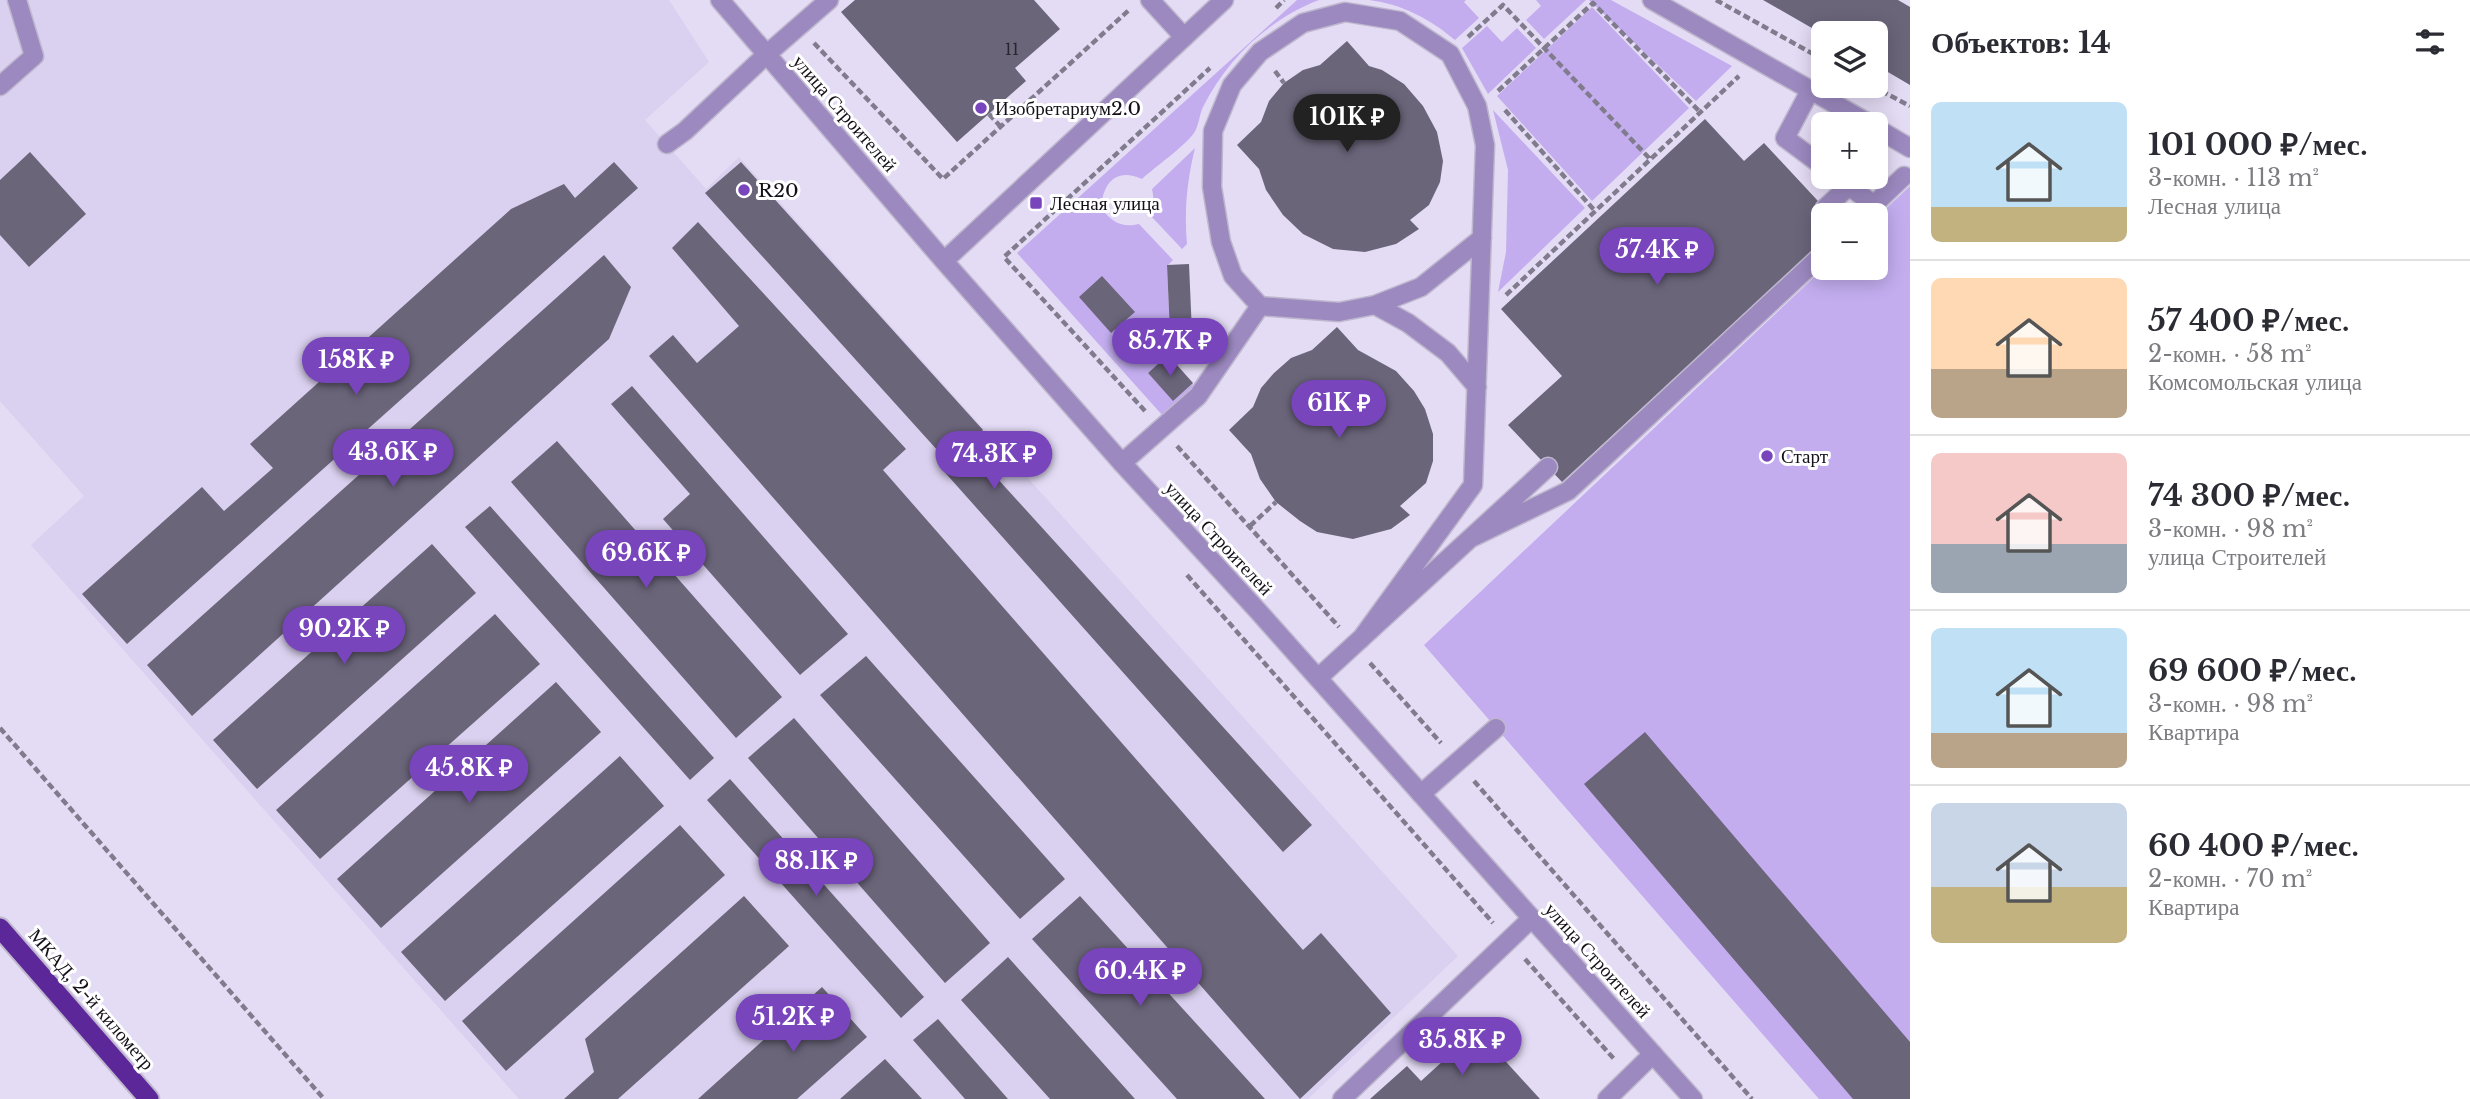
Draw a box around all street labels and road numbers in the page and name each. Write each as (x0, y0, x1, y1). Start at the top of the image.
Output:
street label: улица Строителей (788, 50, 902, 176)
street label: улица Строителей (1160, 477, 1277, 600)
street label: улица Строителей (1540, 898, 1655, 1023)
street label: МКАД, 2-й километр (24, 924, 159, 1075)

